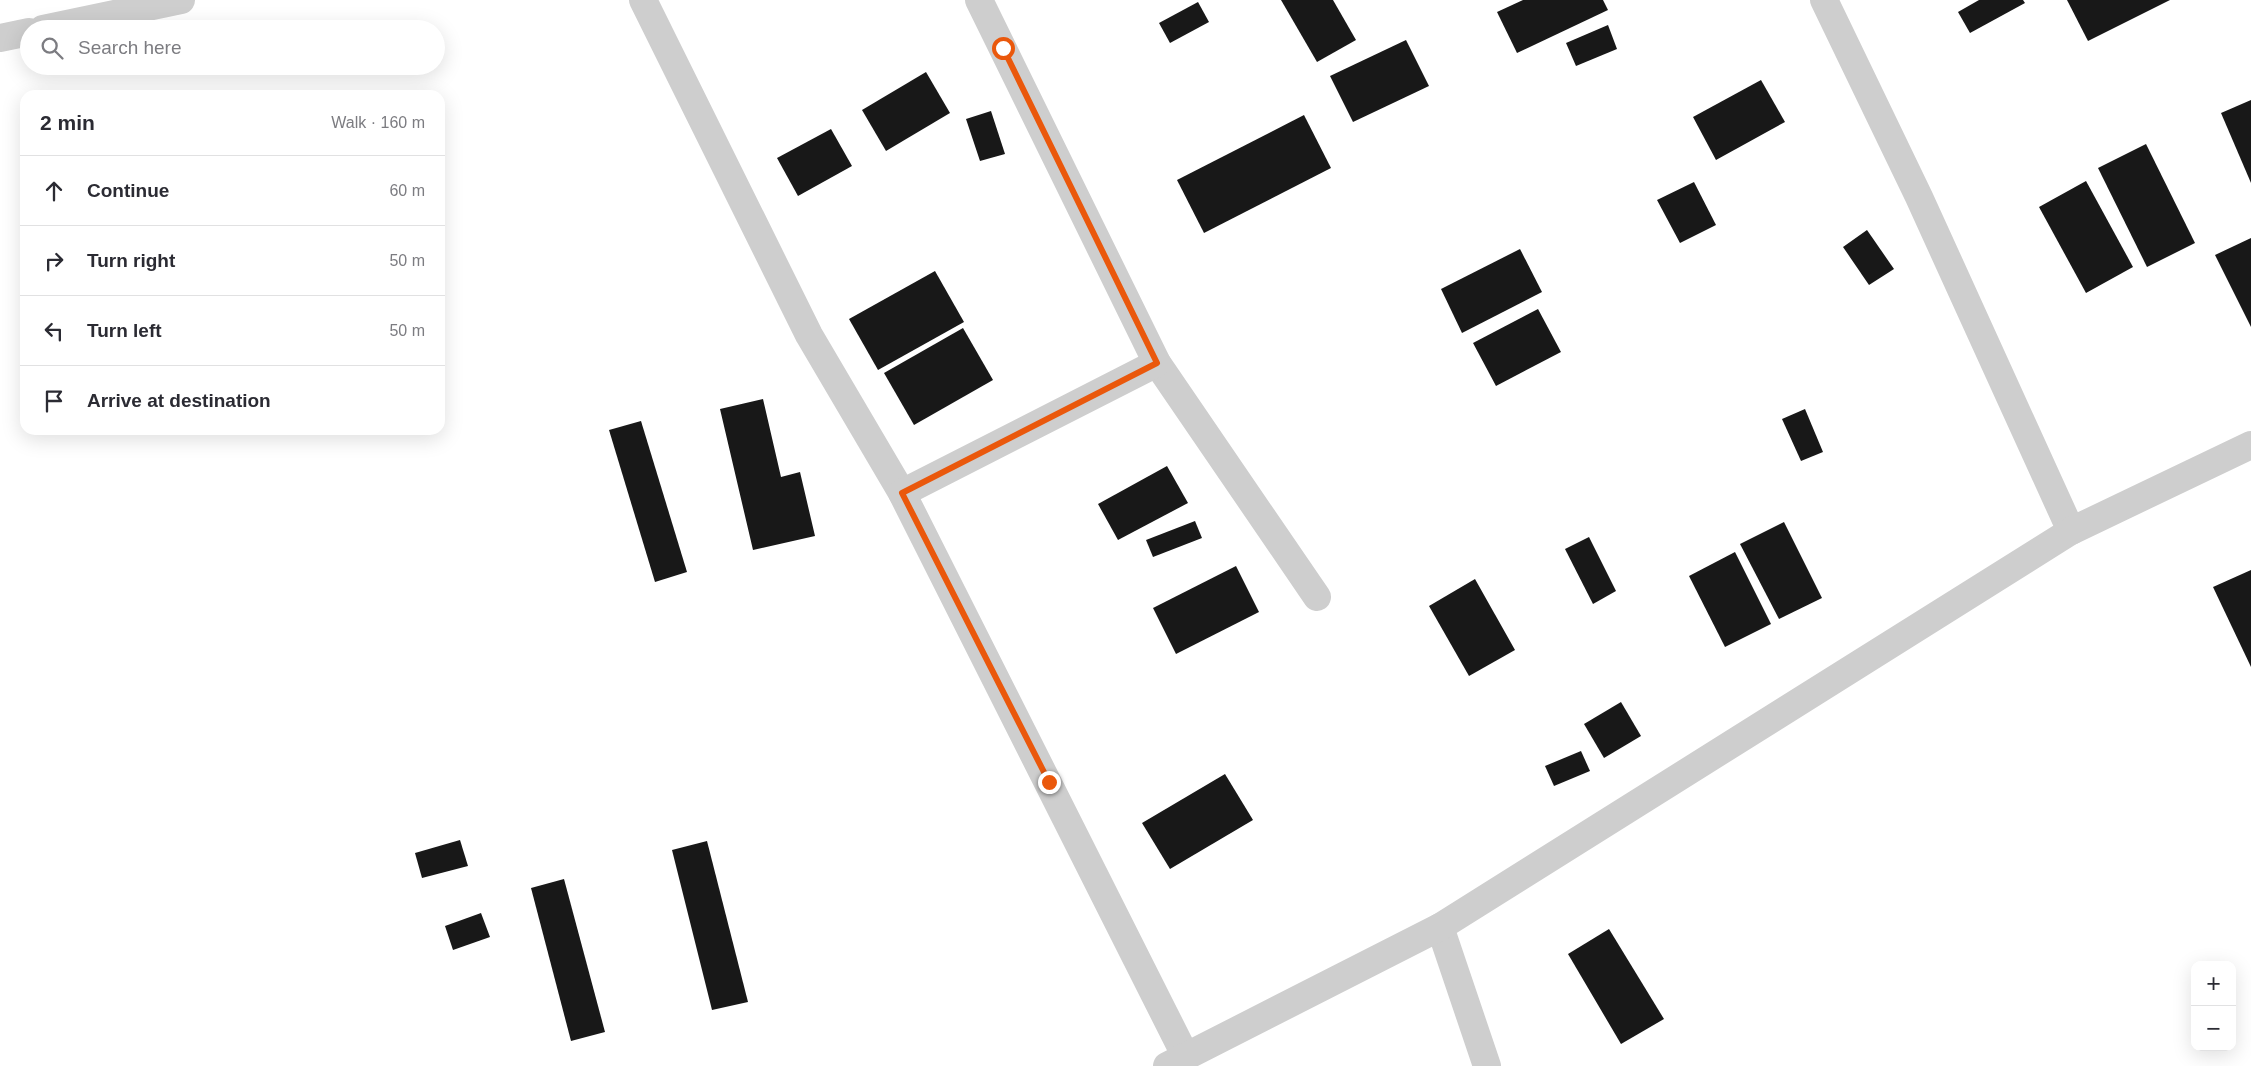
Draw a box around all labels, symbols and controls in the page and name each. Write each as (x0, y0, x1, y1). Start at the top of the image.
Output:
search box (20, 20, 445, 75)
icon: search (38, 34, 66, 62)
text: Search here (78, 37, 182, 58)
route start (992, 37, 1015, 60)
text: 2 min (40, 111, 95, 134)
text: Walk · 160 m (331, 114, 425, 131)
icon: ahead (40, 177, 68, 205)
text: Continue (87, 180, 169, 201)
text: 60 m (389, 182, 425, 199)
icon: right (40, 247, 68, 275)
text: Turn right (87, 250, 175, 271)
text: 50 m (389, 252, 425, 269)
icon: left (40, 317, 68, 345)
text: Turn left (87, 320, 162, 341)
text: 50 m (389, 322, 425, 339)
icon: arrive (40, 387, 68, 415)
text: Arrive at destination (87, 390, 271, 411)
route end (1038, 771, 1061, 794)
map controls (2191, 961, 2236, 1051)
button: + (2191, 961, 2236, 1006)
button: − (2191, 1006, 2236, 1051)

